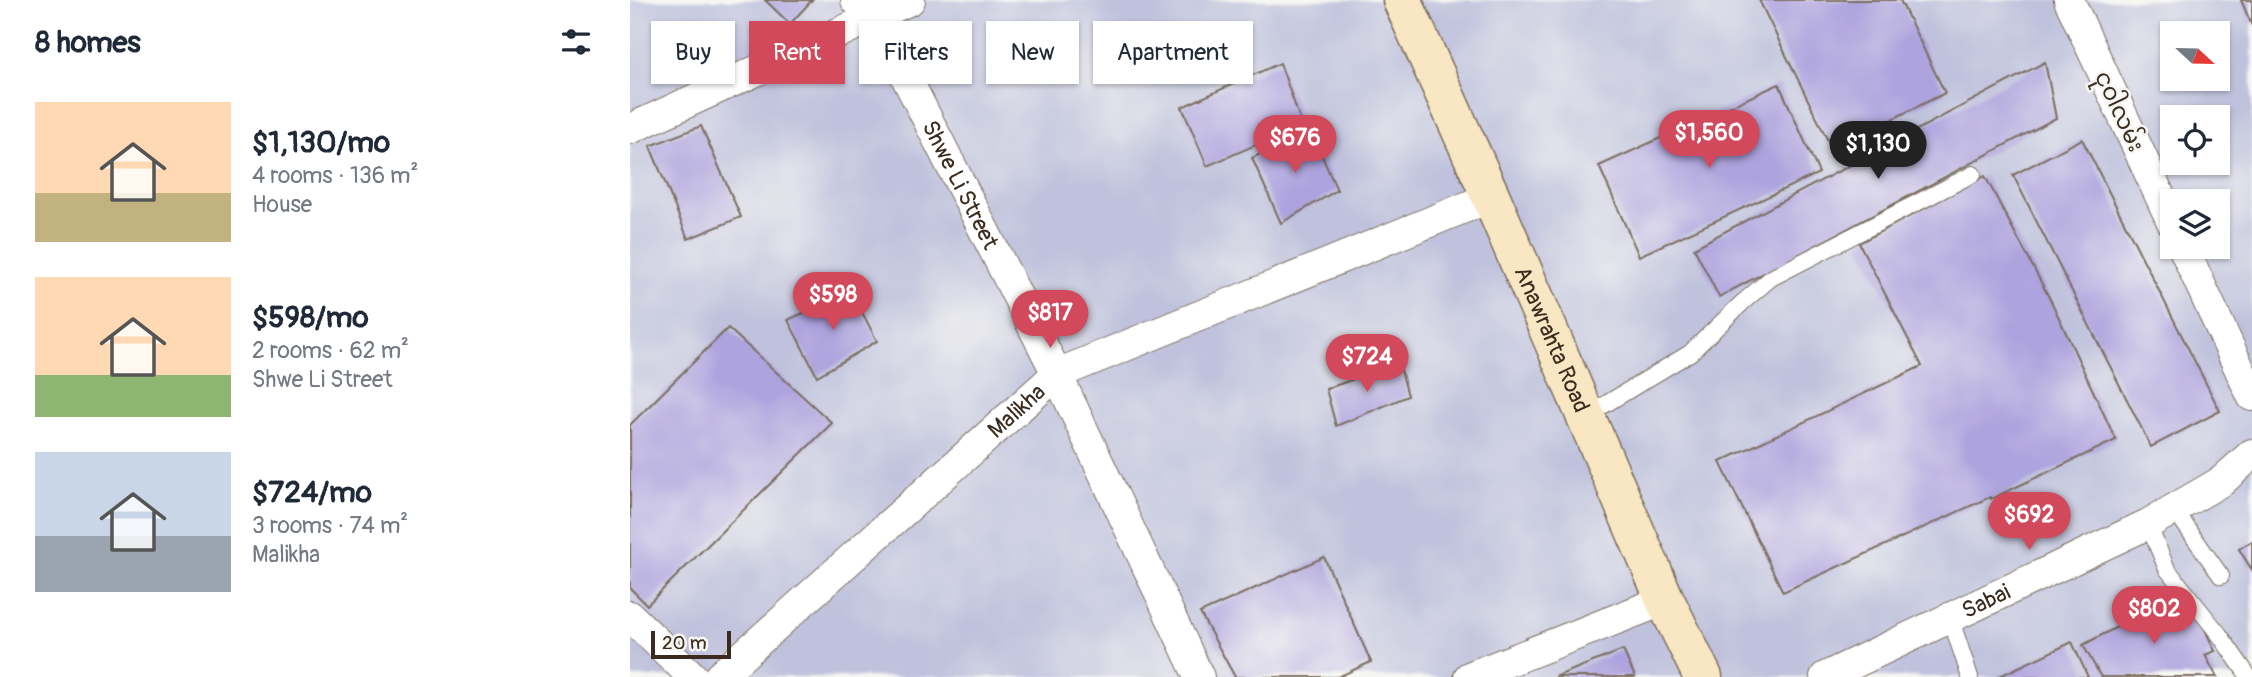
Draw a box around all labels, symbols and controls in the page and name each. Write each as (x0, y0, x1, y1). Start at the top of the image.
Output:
chip: Buy (651, 21, 735, 84)
chip: Rent (749, 21, 845, 84)
chip: Filters (859, 21, 972, 84)
chip: New (986, 21, 1079, 84)
chip: Apartment (1093, 21, 1253, 84)
north arrow (2160, 21, 2230, 91)
map controls (2160, 21, 2230, 259)
icon: filters (557, 23, 595, 61)
text: 8 homes (35, 24, 141, 61)
street label: ငုဝါလမ်း (2085, 65, 2153, 158)
button: locate (2160, 105, 2230, 175)
pin: $1,560 (1652, 110, 1766, 170)
street label: Shwe Li Street (915, 116, 1005, 255)
pin: $676 (1254, 116, 1336, 175)
text: $1,560 (1675, 118, 1743, 147)
pin: $1,130 (1821, 122, 1935, 181)
text: $676 (1269, 123, 1321, 152)
text: $1,130/mo (252, 124, 390, 161)
text: $1,130 (1846, 129, 1910, 158)
icon: home (91, 130, 175, 214)
text: 4 rooms · 136 m² (252, 161, 418, 190)
button: layers (2160, 189, 2230, 259)
text: House (252, 190, 312, 219)
street label: Anawrahta Road (1508, 262, 1596, 417)
pin: $598 (792, 272, 874, 332)
text: $598 (809, 280, 857, 309)
pin: $817 (1009, 290, 1091, 350)
text: $817 (1027, 298, 1073, 327)
text: $598/mo (252, 299, 369, 336)
icon: home (91, 305, 175, 389)
pin: $724 (1326, 334, 1408, 394)
text: 2 rooms · 62 m² (252, 336, 409, 365)
text: $724 (1342, 342, 1392, 371)
text: Shwe Li Street (252, 365, 392, 394)
street label: Malikha (981, 378, 1051, 445)
text: $724/mo (252, 474, 372, 511)
icon: home (91, 480, 175, 564)
pin: $692 (1988, 492, 2070, 552)
text: $692 (2004, 500, 2054, 529)
text: 3 rooms · 74 m² (252, 511, 408, 540)
text: Malikha (252, 540, 320, 569)
street label: Sabai (1957, 577, 2015, 625)
pin: $802 (2113, 586, 2195, 646)
text: $802 (2128, 594, 2180, 623)
scale bar (651, 628, 732, 660)
text: 20 m (662, 631, 707, 655)

